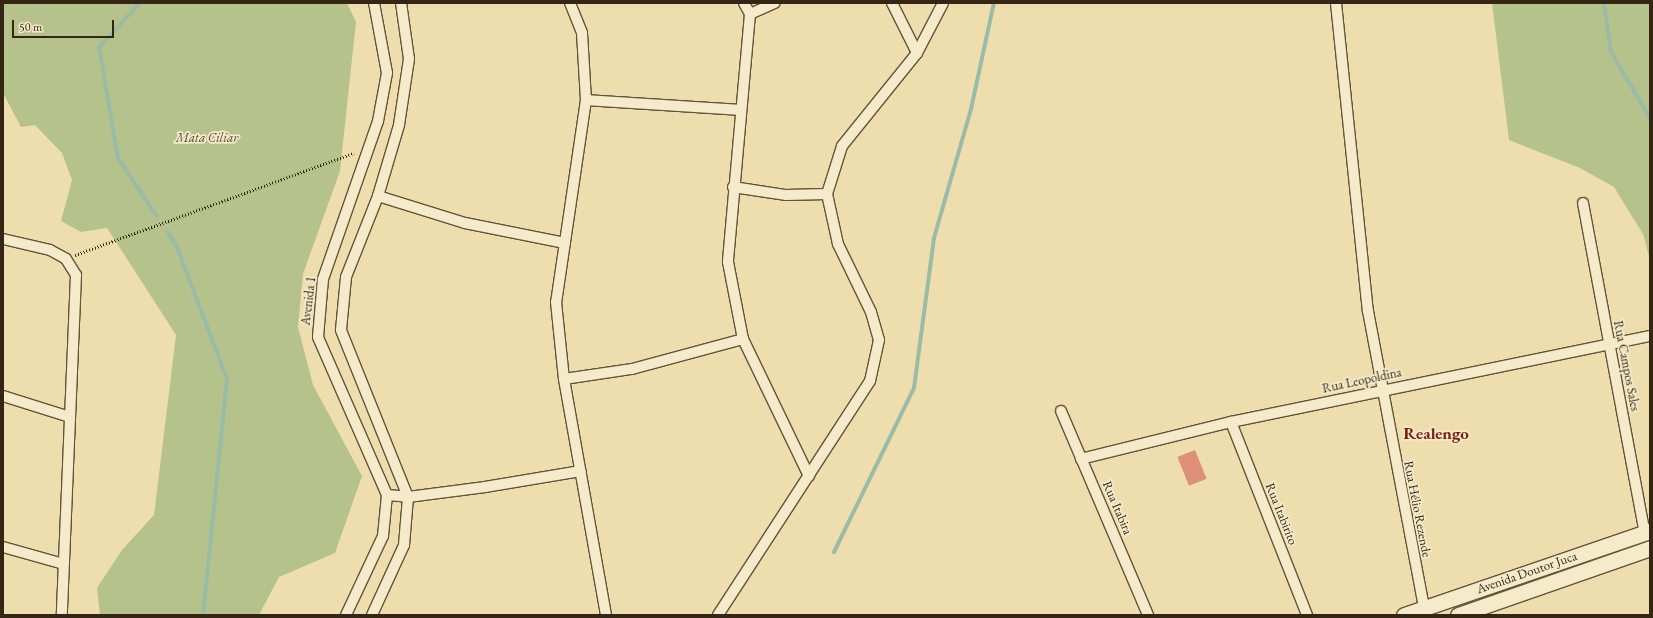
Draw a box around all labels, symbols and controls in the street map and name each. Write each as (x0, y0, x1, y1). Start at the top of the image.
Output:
scale bar (14, 12, 116, 38)
text: 50 m (19, 19, 42, 35)
park label: Mata Ciliar (176, 130, 238, 146)
street label: Avenida 1 (298, 276, 320, 326)
street label: Rua Campos Sales (1610, 319, 1642, 413)
street label: Rua Leopoldina (1321, 365, 1403, 397)
district label: Realengo (1403, 424, 1469, 444)
street label: Rua Hélio Rezende (1400, 460, 1434, 558)
street label: Rua Itabira (1099, 479, 1135, 537)
street label: Rua Itabirito (1261, 481, 1301, 547)
street label: Avenida Doutor Juca (1475, 549, 1579, 597)

